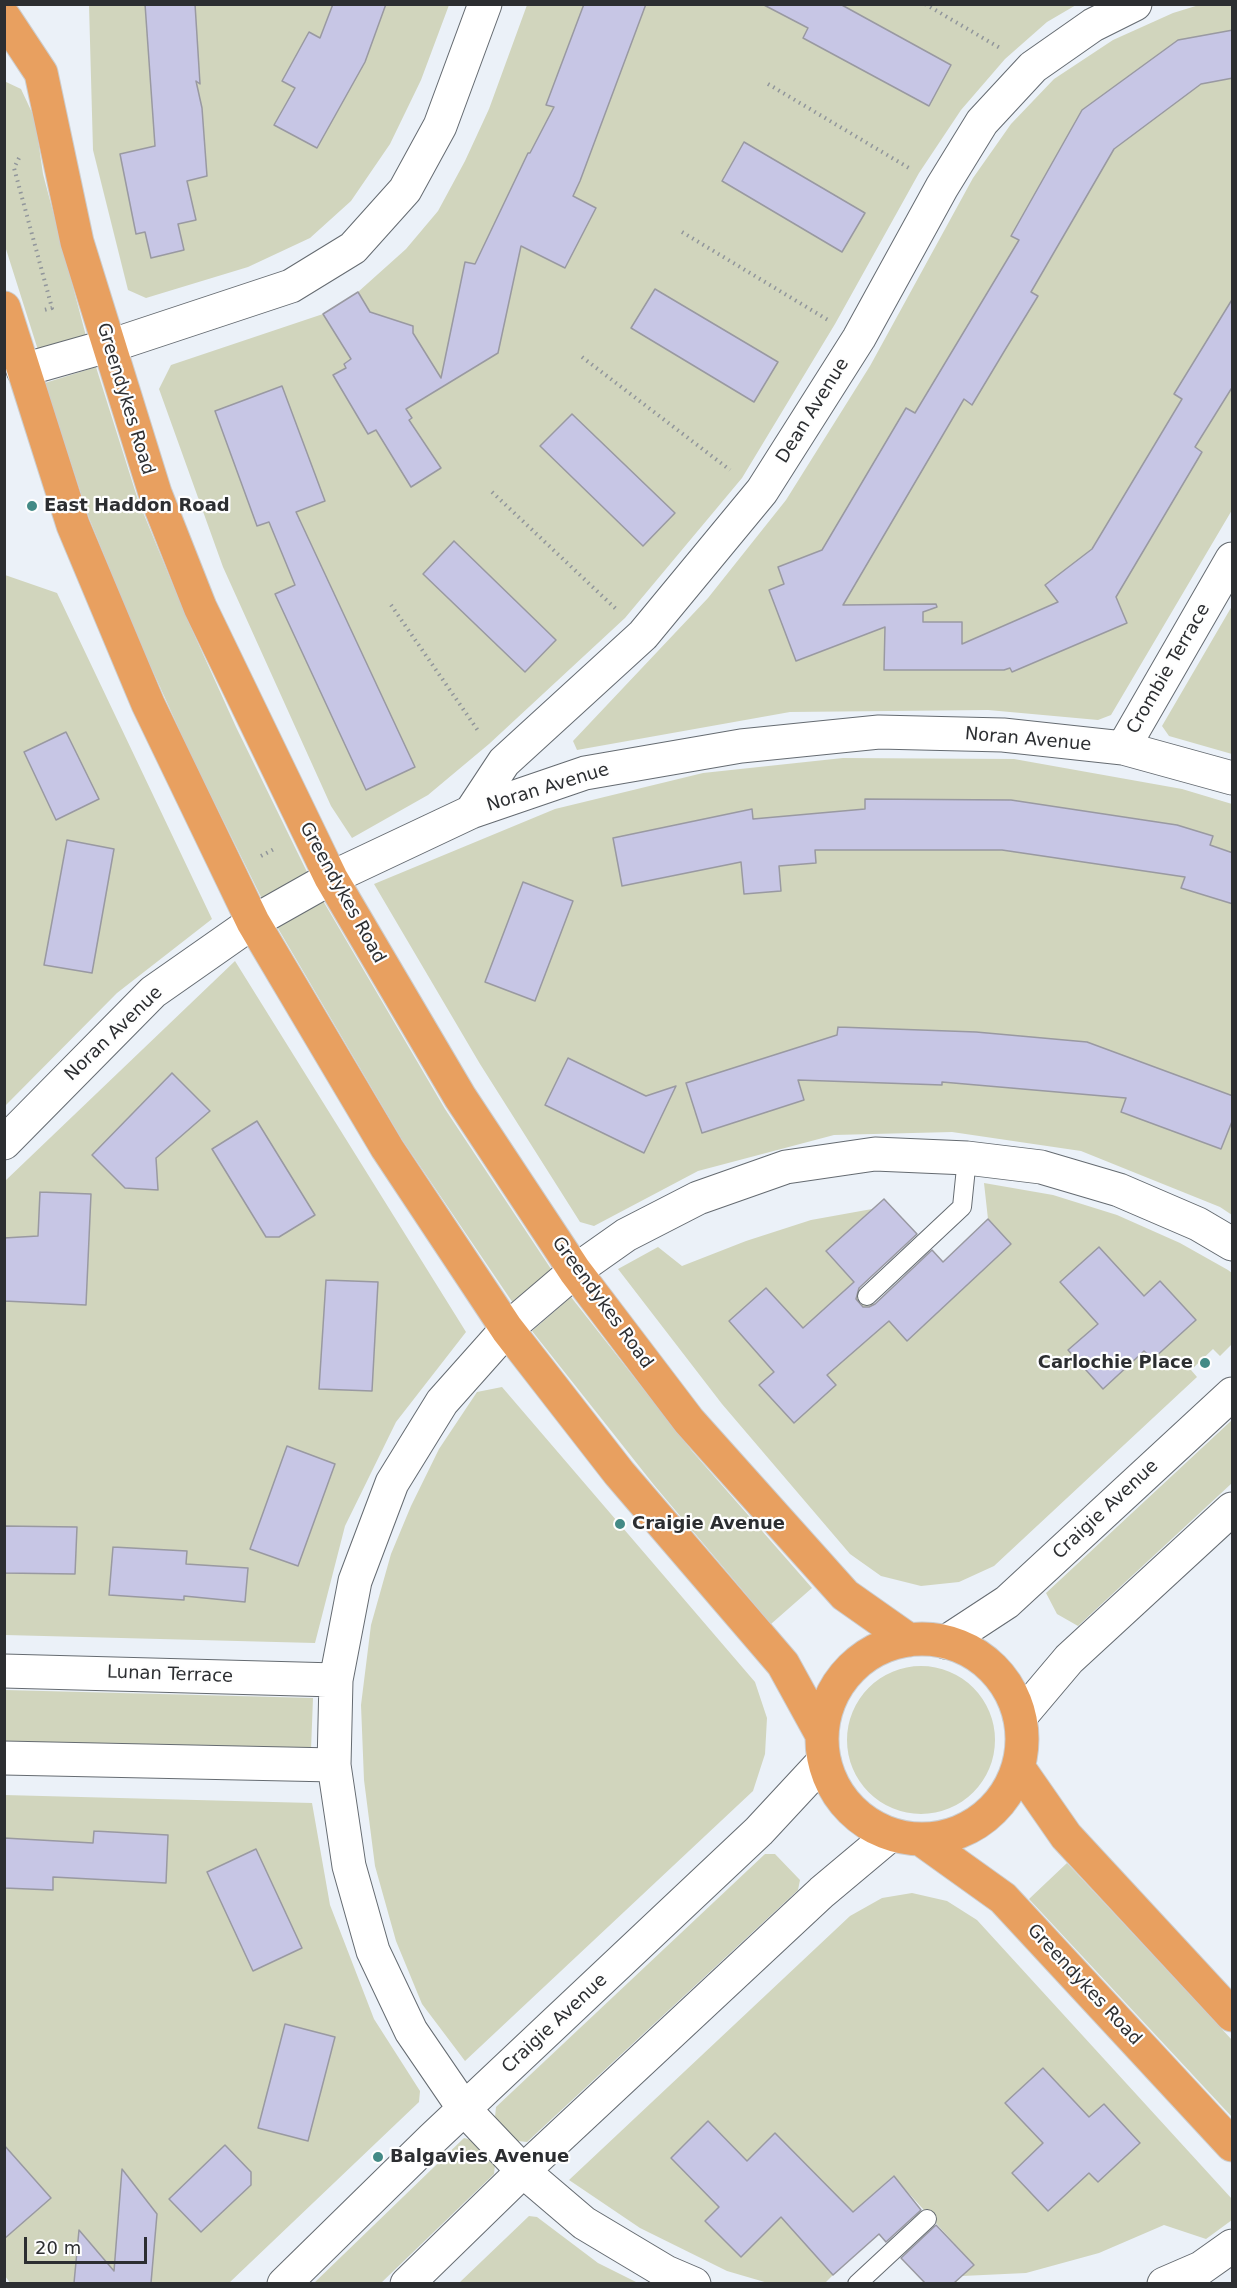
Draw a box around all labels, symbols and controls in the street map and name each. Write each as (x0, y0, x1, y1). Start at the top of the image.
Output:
street label: Greendykes Road (92, 320, 158, 478)
street label: Dean Avenue (772, 354, 854, 468)
place label: East Haddon Road (44, 495, 230, 517)
marker: East Haddon Road (25, 499, 39, 513)
street label: Crombie Terrace (1123, 600, 1215, 738)
street label: Noran Avenue (964, 724, 1092, 756)
street label: Noran Avenue (484, 759, 612, 817)
street label: Greendykes Road (294, 819, 390, 967)
street label: Noran Avenue (61, 982, 167, 1086)
street label: Greendykes Road (547, 1233, 657, 1373)
place label: Carlochie Place (1038, 1352, 1193, 1374)
marker: Carlochie Place (1198, 1356, 1212, 1370)
street label: Craigie Avenue (1049, 1456, 1163, 1564)
place label: Craigie Avenue (632, 1513, 785, 1535)
marker: Craigie Avenue (613, 1517, 627, 1531)
street label: Lunan Terrace (107, 1662, 233, 1688)
street label: Greendykes Road (1022, 1920, 1146, 2050)
street label: Craigie Avenue (498, 1970, 612, 2078)
place label: Balgavies Avenue (390, 2146, 569, 2168)
marker: Balgavies Avenue (371, 2150, 385, 2164)
scale bar (27, 2225, 150, 2263)
text: 20 m (35, 2237, 81, 2258)

